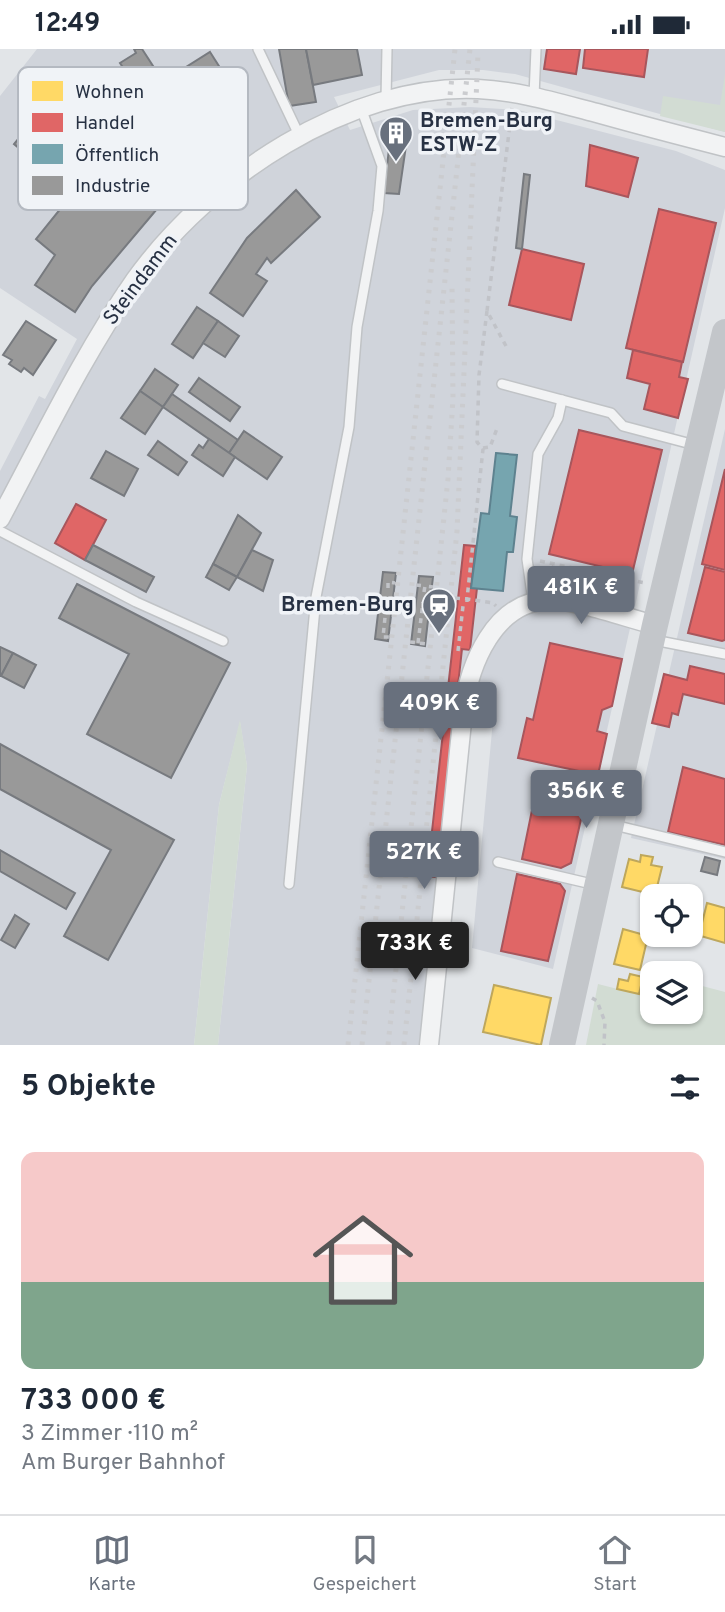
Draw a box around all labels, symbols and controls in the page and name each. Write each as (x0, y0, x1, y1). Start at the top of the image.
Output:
text: 12:49 (35, 8, 100, 41)
legend (18, 67, 248, 210)
text: Wohnen (75, 81, 144, 105)
place label: Bremen-Burg ESTW-Z (420, 108, 553, 159)
text: Handel (75, 112, 135, 136)
building icon: Bremen-Burg ESTW-Z (377, 114, 415, 163)
text: Öffentlich (75, 143, 159, 168)
text: Industrie (75, 175, 150, 199)
street label: Steindamm (98, 229, 184, 331)
pin: 481K € (524, 567, 638, 626)
text: 481K € (544, 574, 619, 603)
station icon: Bremen-Burg (420, 586, 458, 635)
place label: Bremen-Burg (281, 592, 414, 619)
pin: 409K € (383, 683, 497, 742)
text: 409K € (400, 690, 480, 719)
pin: 356K € (529, 771, 643, 830)
text: 356K € (547, 778, 625, 807)
pin: 527K € (367, 831, 481, 891)
text: 527K € (386, 839, 462, 868)
map controls (640, 884, 703, 1024)
button: locate (640, 884, 703, 947)
pin: 733K € (358, 923, 472, 982)
text: 733K € (377, 930, 453, 959)
button: layers (640, 961, 703, 1024)
icon: filters (666, 1068, 704, 1106)
text: 5 Objekte (21, 1069, 156, 1106)
icon: home (300, 1197, 426, 1323)
text: 733 000 € (21, 1383, 166, 1420)
text: 3 Zimmer · 110 m² (21, 1420, 198, 1449)
text: Am Burger Bahnhof (21, 1449, 225, 1478)
tab: Karte (88, 1531, 136, 1597)
tab: Gespeichert (313, 1531, 416, 1597)
tab: Start (593, 1531, 637, 1597)

